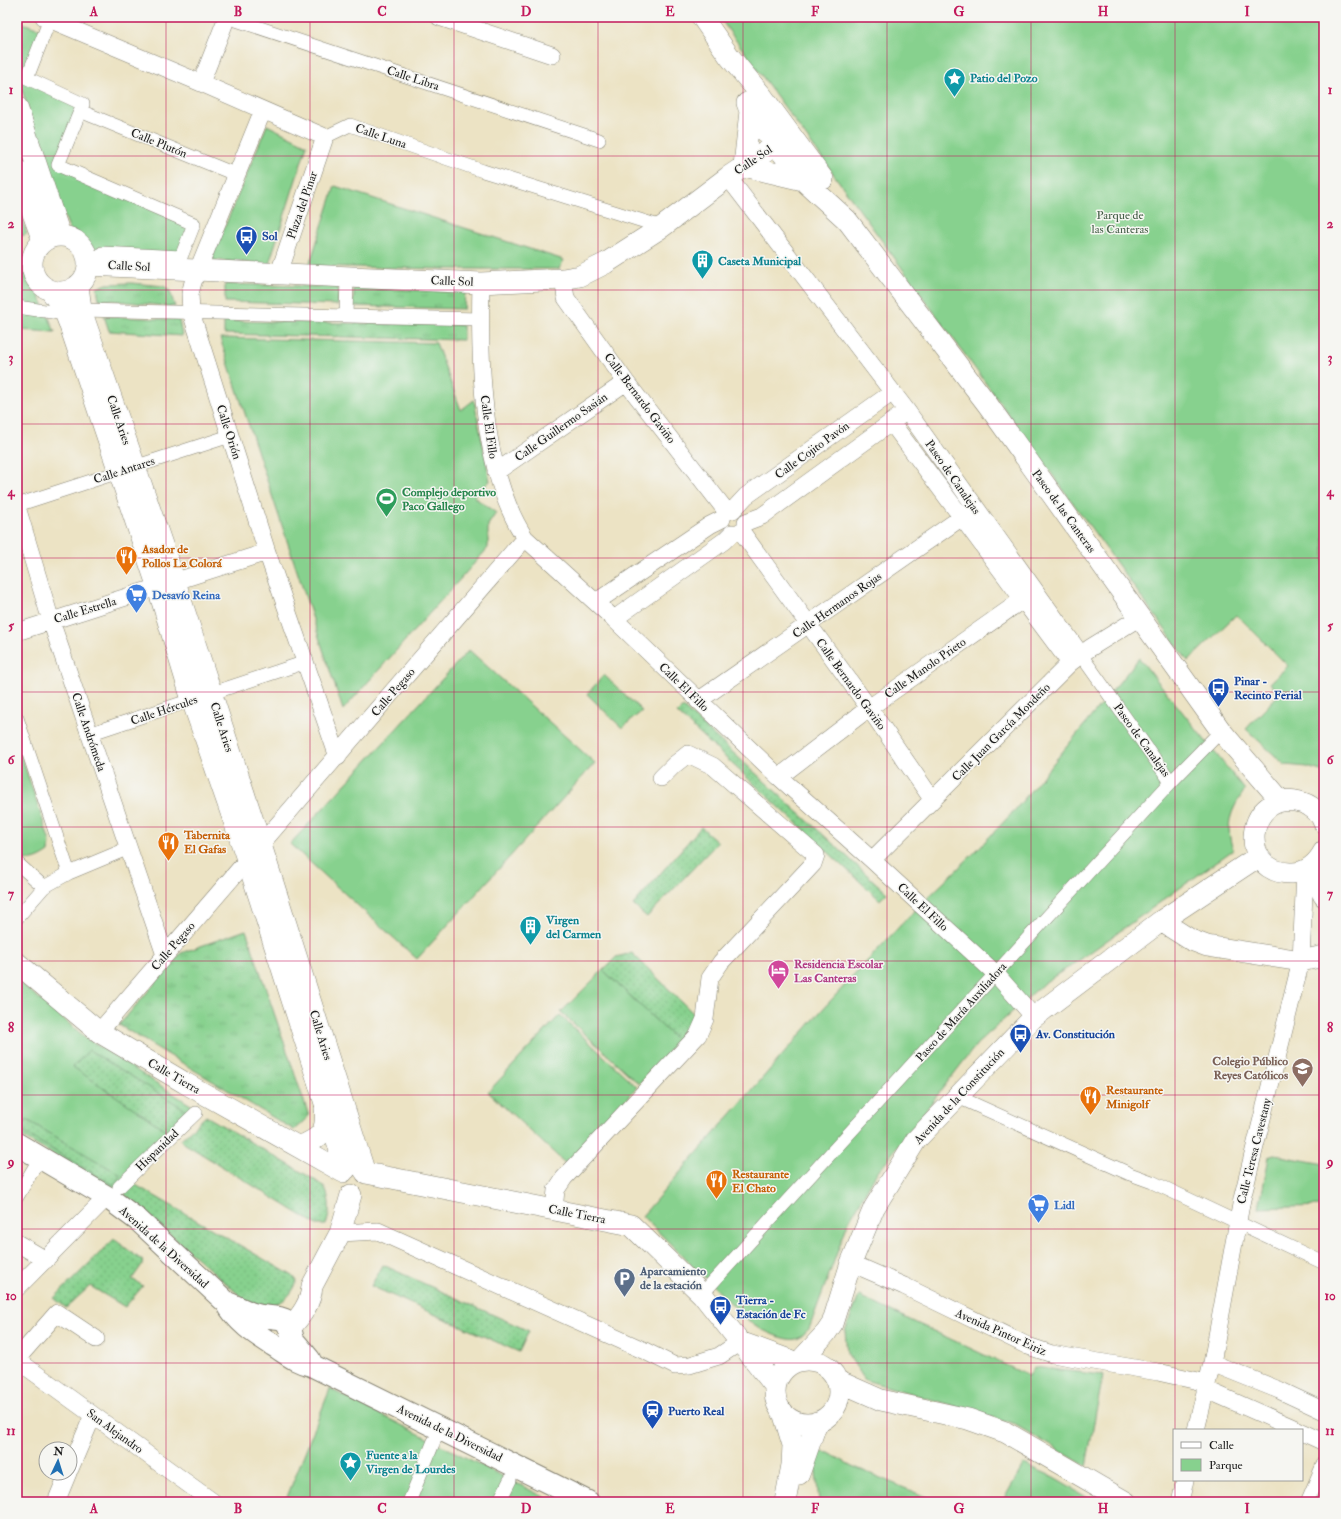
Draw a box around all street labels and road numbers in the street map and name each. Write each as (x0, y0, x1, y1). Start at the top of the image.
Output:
street label: Calle Libra (385, 63, 442, 94)
street label: Calle Luna (353, 121, 410, 153)
street label: Calle Plutón (128, 125, 189, 162)
street label: Calle Sol (731, 142, 775, 179)
street label: Plaza del Pinar (284, 169, 321, 241)
street label: Calle Sol (107, 258, 151, 275)
street label: Calle Sol (430, 273, 474, 290)
street label: Calle Bernardo Gaviño (601, 350, 679, 447)
street label: Calle Guillermo Sasián (512, 390, 611, 465)
street label: Calle Aries (103, 393, 134, 447)
street label: Calle El Fillo (477, 394, 500, 460)
street label: Calle Orión (213, 403, 244, 461)
street label: Calle Cojito Pavón (772, 418, 852, 482)
street label: Paseo de Canalejas (921, 437, 984, 517)
street label: Calle Antares (92, 454, 157, 487)
street label: Paseo de las Canteras (1028, 467, 1099, 556)
street label: Calle Hermanos Rojas (790, 569, 885, 642)
street label: Calle Estrella (52, 594, 119, 627)
street label: Calle Manolo Prieto (882, 635, 969, 702)
street label: Calle Bernardo Gaviño (812, 636, 889, 733)
street label: Calle El Fillo (655, 660, 712, 715)
street label: Calle Pegaso (368, 665, 419, 720)
street label: Calle Juan García Mondeño (949, 680, 1054, 785)
street label: Calle Andrómeda (68, 691, 109, 775)
street label: Calle Hércules (129, 692, 200, 729)
street label: Calle Aries (206, 700, 237, 754)
street label: Paseo de Canalejas (1110, 701, 1173, 780)
street label: Calle El Fillo (894, 880, 951, 935)
street label: Calle Pegaso (148, 919, 199, 974)
street label: Paseo de María Auxiliadora (913, 959, 1011, 1065)
street label: Calle Aries (306, 1008, 335, 1062)
street label: Avenida de la Constitución (910, 1045, 1008, 1148)
street label: Calle Tierra (145, 1055, 204, 1098)
street label: Calle Teresa Cavestany (1234, 1096, 1275, 1206)
street label: Hispanidad (133, 1126, 182, 1175)
street label: Avenida de la Diversidad (115, 1202, 212, 1292)
street label: Calle Tierra (547, 1202, 608, 1228)
street label: Avenida Pintor Eiriz (952, 1305, 1049, 1359)
street label: Avenida de la Diversidad (394, 1401, 505, 1466)
street label: San Alejandro (84, 1406, 146, 1457)

